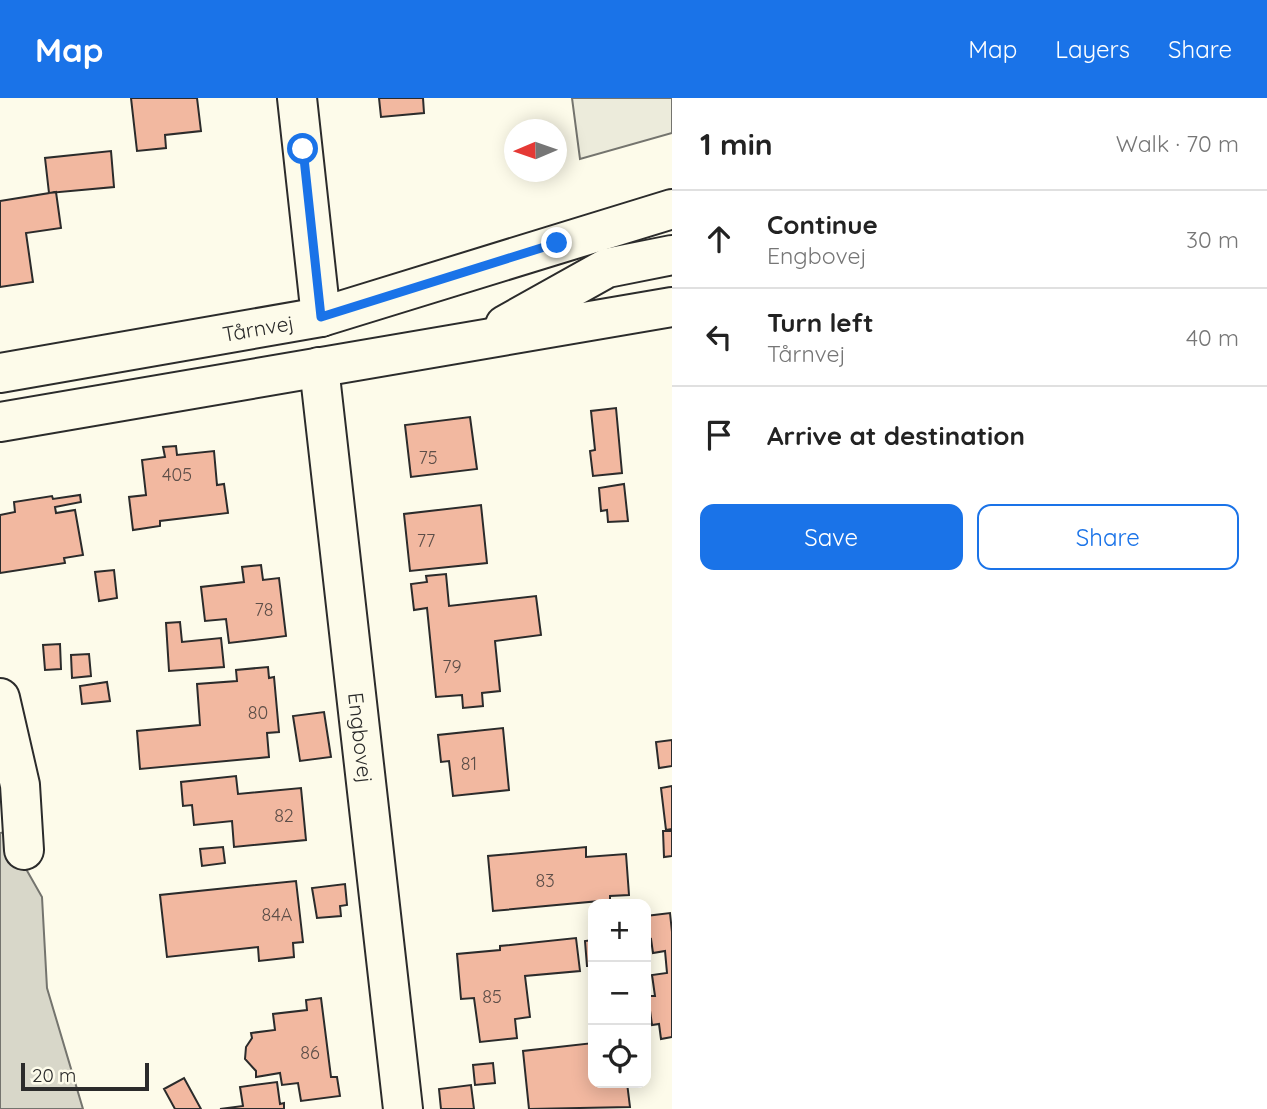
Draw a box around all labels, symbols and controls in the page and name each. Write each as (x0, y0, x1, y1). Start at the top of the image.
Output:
text: Map (35, 29, 103, 70)
text: Map (968, 34, 1017, 64)
text: Layers (1055, 34, 1130, 64)
text: Share (1168, 34, 1232, 64)
north arrow (504, 119, 567, 182)
text: 1 min (700, 125, 773, 163)
text: Walk · 70 m (1116, 129, 1239, 158)
route start (287, 133, 318, 164)
text: Continue (767, 208, 878, 241)
icon: ahead (700, 220, 738, 258)
text: 30 m (1186, 225, 1239, 254)
route end (541, 227, 572, 258)
text: Engbovej (767, 241, 867, 270)
text: Turn left (767, 306, 874, 339)
street label: Tårnvej (220, 309, 296, 347)
icon: left (700, 318, 738, 356)
text: 40 m (1186, 323, 1239, 352)
text: Tårnvej (767, 339, 846, 368)
icon: arrive (700, 416, 738, 454)
text: Arrive at destination (767, 419, 1025, 452)
house number: 75 (418, 446, 438, 469)
house number: 405 (162, 463, 192, 486)
button: Save (700, 504, 963, 570)
button: Share (977, 504, 1239, 570)
house number: 77 (417, 529, 435, 552)
house number: 78 (255, 598, 273, 621)
house number: 79 (442, 655, 462, 678)
street label: Engbovej (343, 691, 379, 784)
house number: 80 (248, 701, 268, 724)
house number: 81 (461, 752, 477, 775)
house number: 82 (274, 804, 294, 827)
house number: 83 (535, 869, 555, 892)
map controls (588, 899, 651, 1088)
button: + (588, 899, 651, 962)
house number: 84A (262, 903, 293, 926)
button: − (588, 962, 651, 1025)
house number: 85 (482, 985, 502, 1008)
button: locate (588, 1025, 651, 1088)
house number: 86 (300, 1041, 320, 1064)
scale bar (21, 1060, 149, 1092)
text: 20 m (32, 1063, 76, 1087)

